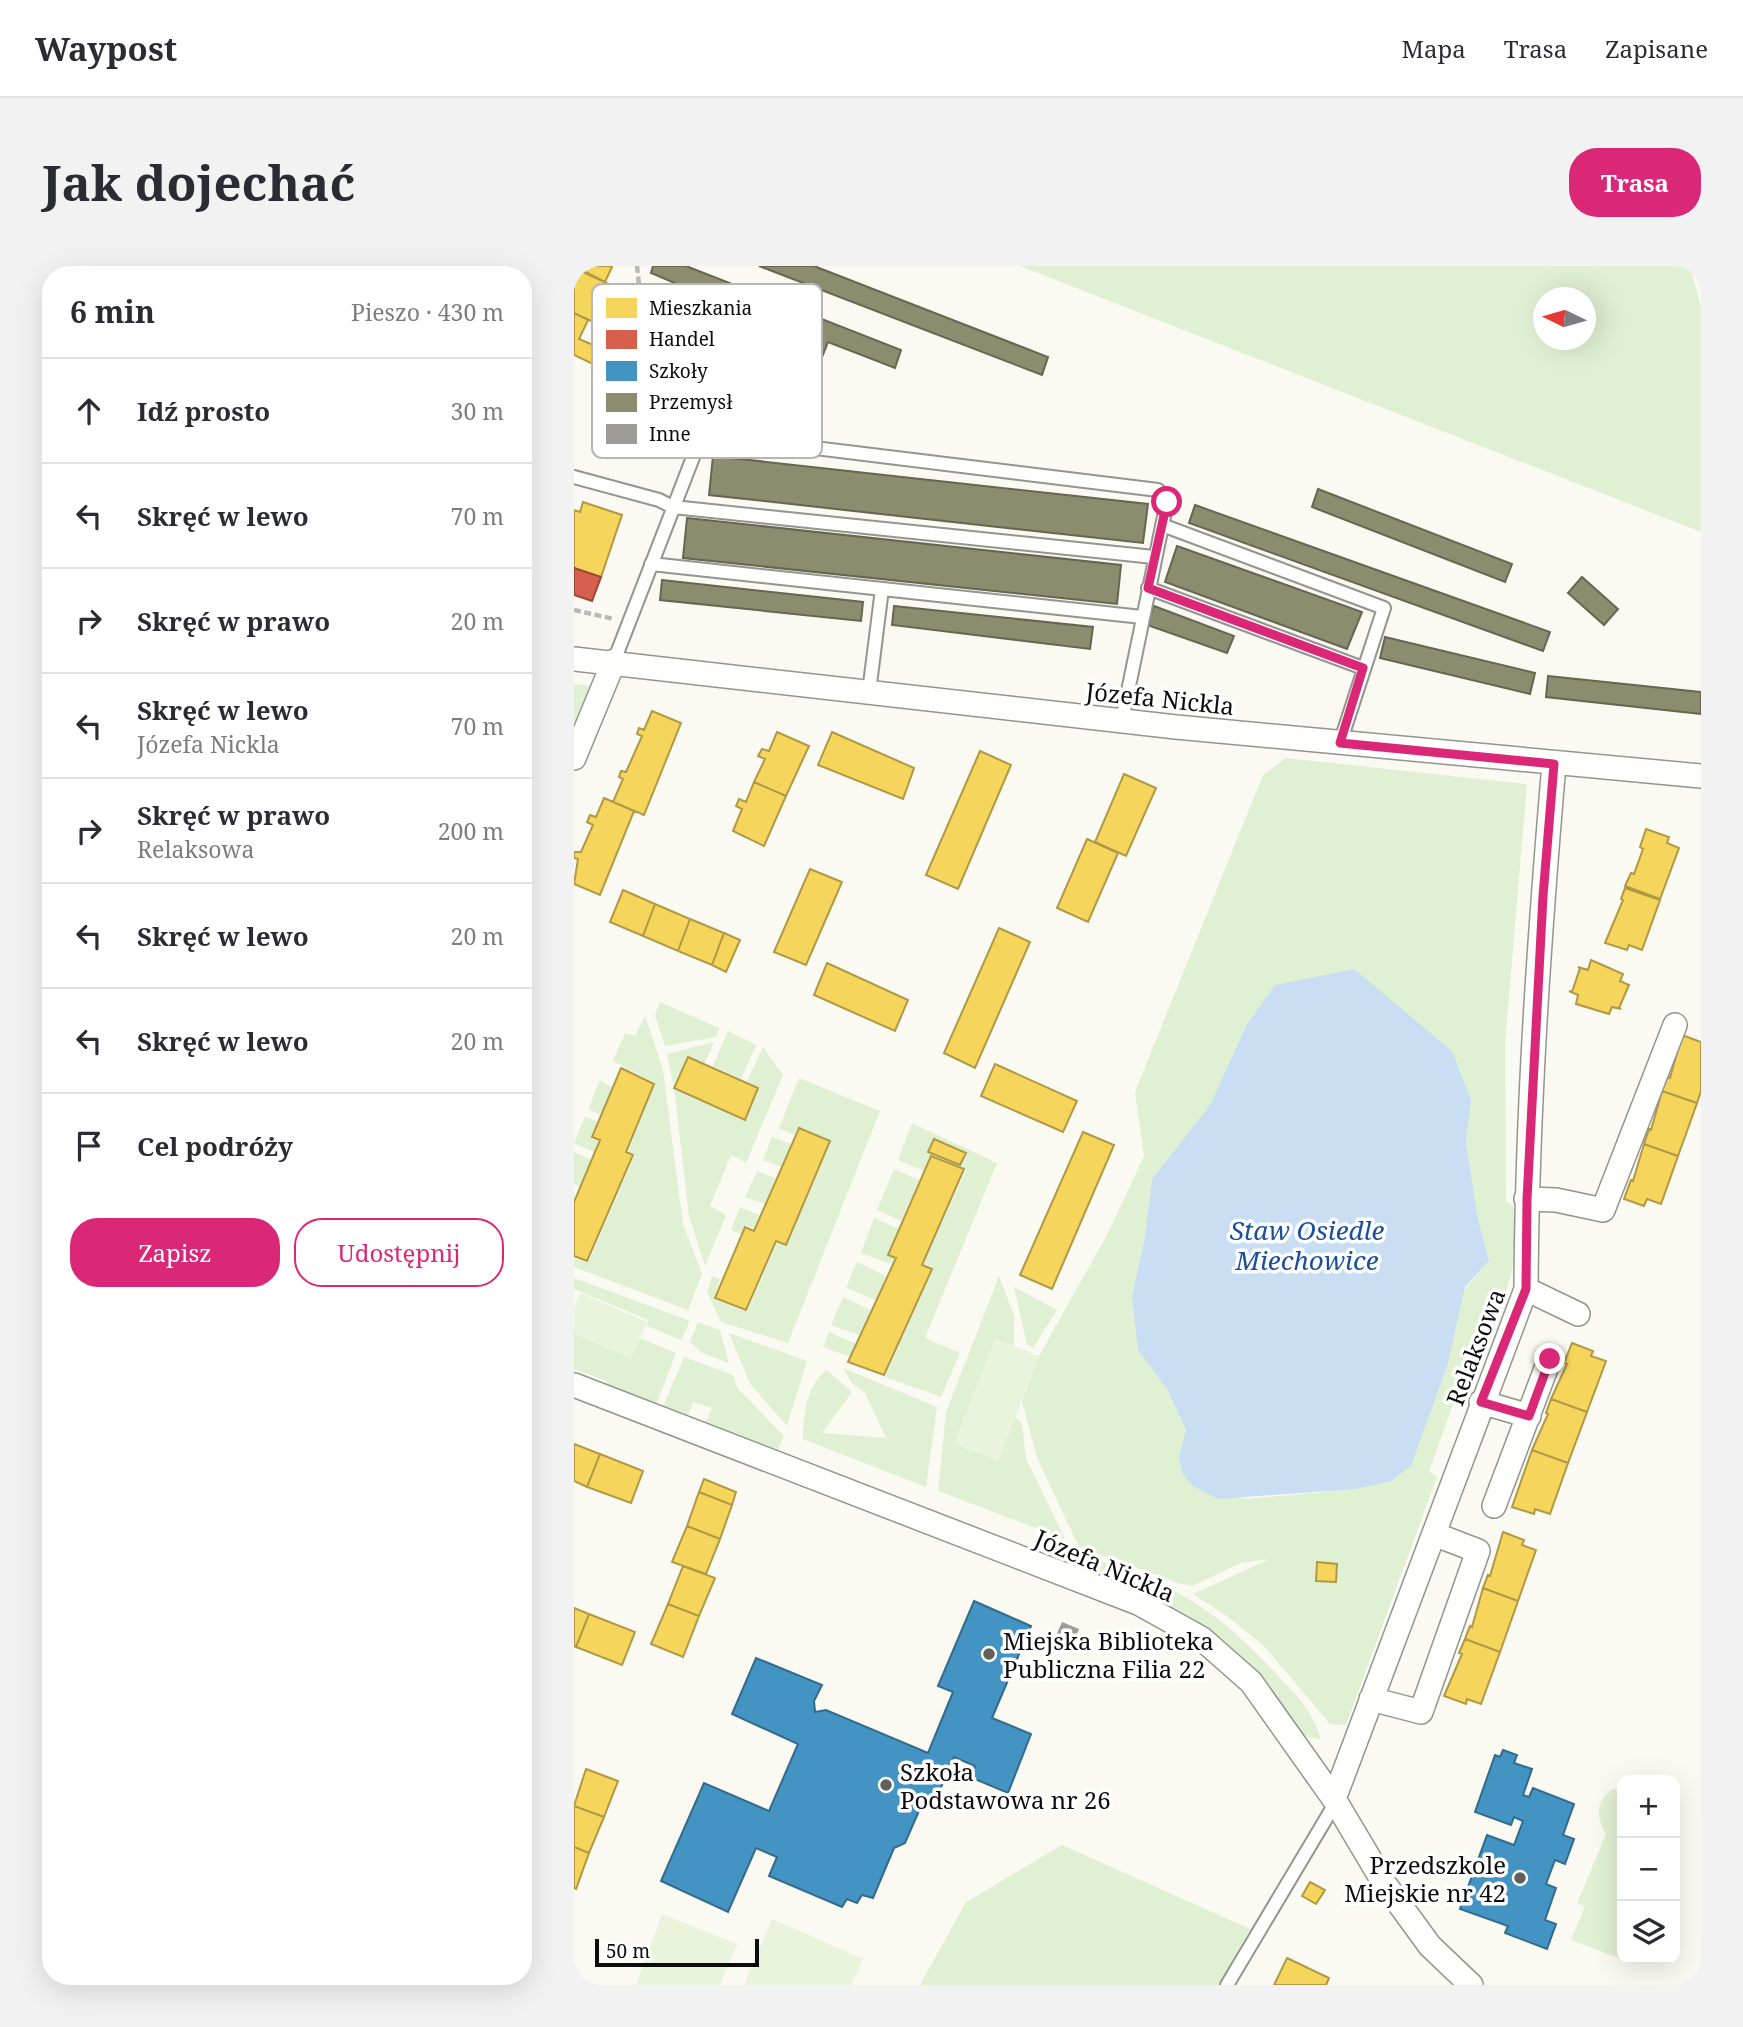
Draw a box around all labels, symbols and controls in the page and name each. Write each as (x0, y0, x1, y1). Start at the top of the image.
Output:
text: Waypost (35, 26, 177, 71)
text: Mapa (1402, 32, 1466, 65)
text: Trasa (1504, 32, 1567, 65)
text: Zapisane (1605, 32, 1708, 65)
button: Trasa (1569, 148, 1701, 217)
text: Jak dojechać (42, 149, 355, 215)
legend (592, 284, 822, 458)
north arrow (1533, 287, 1596, 350)
text: 6 min (70, 291, 155, 332)
text: Mieszkania (649, 295, 752, 321)
text: Pieszo · 430 m (351, 296, 504, 328)
text: Handel (649, 326, 715, 352)
text: Szkoły (649, 358, 708, 384)
text: Przemysł (649, 389, 732, 415)
icon: ahead (70, 392, 108, 430)
text: Idź prosto (137, 393, 270, 429)
text: 30 m (451, 395, 504, 427)
text: Inne (649, 421, 691, 447)
route start (1151, 486, 1182, 517)
icon: left (70, 497, 108, 535)
text: Skręć w lewo (137, 498, 309, 534)
text: 70 m (451, 500, 504, 532)
icon: right (70, 602, 108, 640)
text: Skręć w prawo (137, 603, 330, 639)
text: 20 m (451, 605, 504, 637)
street label: Józefa Nickla (1083, 674, 1236, 722)
text: Skręć w lewo (137, 692, 309, 728)
icon: left (70, 707, 108, 745)
text: 70 m (451, 710, 504, 742)
text: Józefa Nickla (137, 728, 280, 760)
text: Skręć w prawo (137, 797, 330, 833)
icon: right (70, 812, 108, 850)
text: 200 m (438, 815, 504, 847)
text: Relaksowa (137, 833, 254, 865)
icon: left (70, 917, 108, 955)
text: Skręć w lewo (137, 918, 309, 954)
text: 20 m (451, 920, 504, 952)
icon: left (70, 1022, 108, 1060)
text: Skręć w lewo (137, 1023, 309, 1059)
text: 20 m (451, 1025, 504, 1057)
icon: arrive (70, 1127, 108, 1165)
text: Cel podróży (137, 1128, 293, 1164)
water label: Staw Osiedle Miechowice (1230, 1212, 1385, 1278)
button: Zapisz (70, 1218, 280, 1287)
button: Udostępnij (294, 1218, 504, 1287)
street label: Relaksowa (1438, 1284, 1512, 1410)
route end (1534, 1343, 1565, 1374)
street label: Józefa Nickla (1029, 1520, 1180, 1609)
place label: Miejska Biblioteka Publiczna Filia 22 (1003, 1624, 1214, 1685)
marker: Miejska Biblioteka Publiczna Filia 22 (981, 1646, 997, 1662)
place label: Szkoła Podstawowa nr 26 (900, 1755, 1111, 1816)
map controls (1617, 1775, 1680, 1964)
button: + (1617, 1775, 1680, 1838)
marker: Szkoła Podstawowa nr 26 (878, 1777, 894, 1793)
button: − (1617, 1838, 1680, 1901)
place label: Przedszkole Miejskie nr 42 (1344, 1848, 1506, 1909)
marker: Przedszkole Miejskie nr 42 (1512, 1870, 1528, 1886)
button: layers (1617, 1901, 1680, 1964)
scale bar (595, 1936, 760, 1968)
text: 50 m (606, 1938, 650, 1964)

